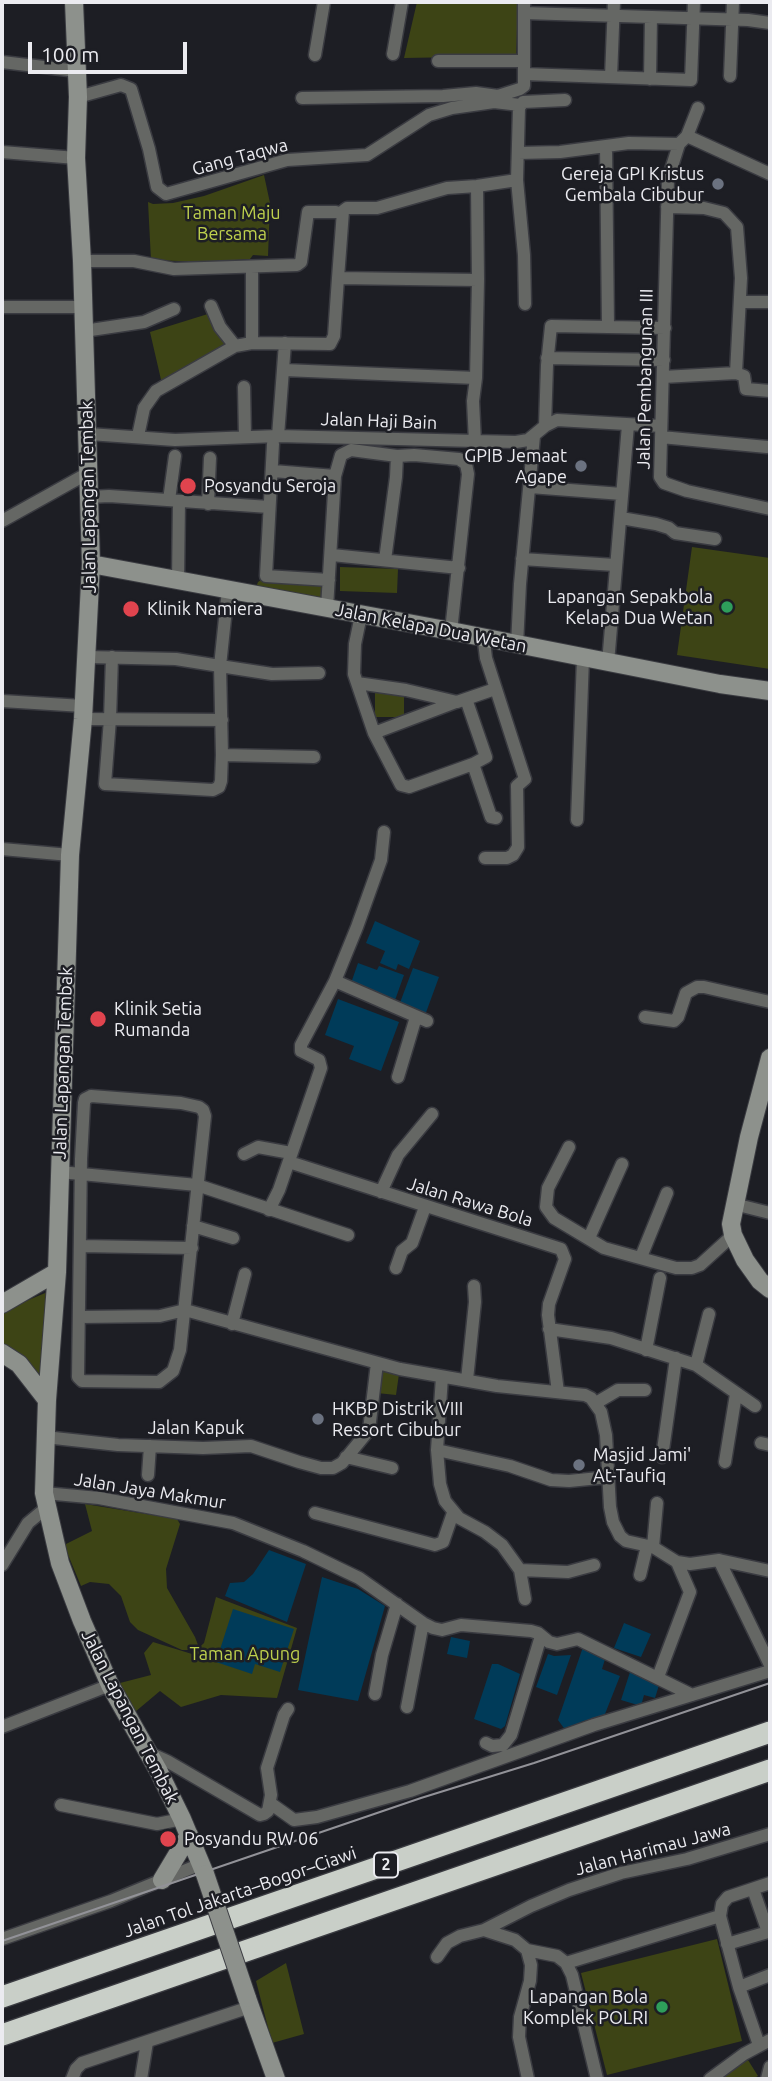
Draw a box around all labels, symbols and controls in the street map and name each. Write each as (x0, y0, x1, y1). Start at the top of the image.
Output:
scale bar (32, 28, 191, 72)
text: 100 m (41, 42, 99, 66)
street label: Gang Taqwa (190, 134, 290, 180)
place label: Gereja GPI Kristus Gembala Cibubur (561, 163, 704, 206)
marker: Gereja GPI Kristus Gembala Cibubur (710, 176, 726, 192)
park label: Taman Maju Bersama (183, 202, 281, 244)
street label: Jalan Pembangunan III (633, 288, 657, 470)
street label: Jalan Lapangan Tembak (76, 401, 100, 593)
street label: Jalan Haji Bain (320, 408, 438, 434)
place label: GPIB Jemaat Agape (464, 445, 567, 488)
marker: GPIB Jemaat Agape (573, 458, 589, 474)
place label: Posyandu Seroja (204, 475, 336, 497)
marker: Posyandu Seroja (178, 476, 198, 496)
place label: Lapangan Sepakbola Kelapa Dua Wetan (547, 586, 713, 628)
place label: Klinik Namiera (147, 598, 263, 620)
marker: Klinik Namiera (121, 599, 141, 619)
street label: Jalan Kelapa Dua Wetan (334, 599, 528, 657)
marker: Lapangan Sepakbola Kelapa Dua Wetan (719, 599, 735, 615)
street label: Jalan Lapangan Tembak (49, 966, 77, 1160)
place label: Klinik Setia Rumanda (114, 998, 202, 1040)
marker: Klinik Setia Rumanda (88, 1009, 108, 1029)
street label: Jalan Rawa Bola (405, 1173, 535, 1231)
place label: HKBP Distrik VIII Ressort Cibubur (332, 1398, 463, 1440)
marker: HKBP Distrik VIII Ressort Cibubur (310, 1411, 326, 1427)
street label: Jalan Kapuk (148, 1417, 244, 1439)
place label: Masjid Jami' At-Taufiq (593, 1444, 691, 1486)
marker: Masjid Jami' At-Taufiq (571, 1457, 587, 1473)
street label: Jalan Jaya Makmur (73, 1468, 227, 1514)
street label: Jalan Lapangan Tembak (77, 1626, 183, 1808)
park label: Taman Apung (190, 1643, 300, 1665)
street label: Jalan Harimau Jawa (573, 1818, 733, 1880)
place label: Posyandu RW 06 (184, 1828, 318, 1850)
marker: Posyandu RW 06 (158, 1829, 178, 1849)
street label: Jalan Tol Jakarta–Bogor–Ciawi (121, 1842, 359, 1942)
road number: 2 (374, 1853, 398, 1878)
place label: Lapangan Bola Komplek POLRI (523, 1986, 648, 2028)
marker: Lapangan Bola Komplek POLRI (654, 1999, 670, 2015)

